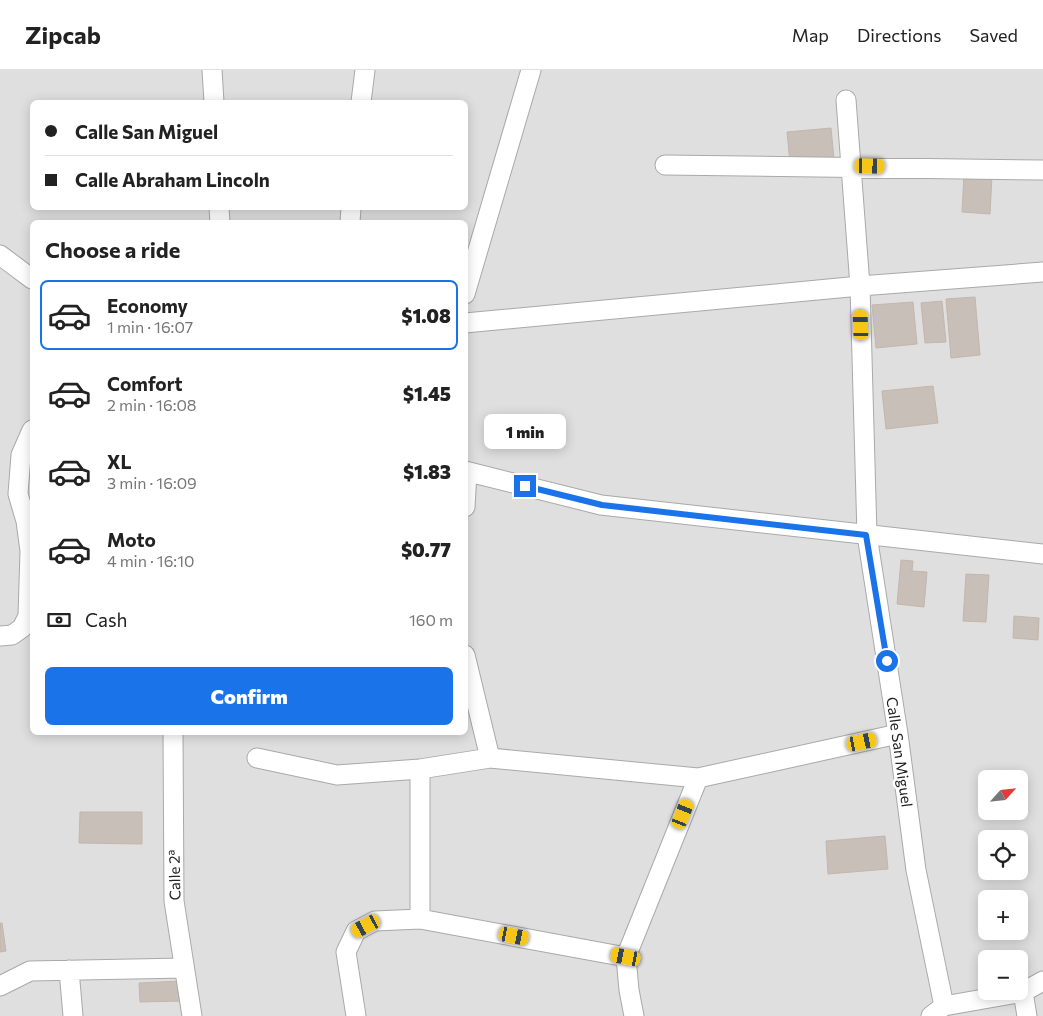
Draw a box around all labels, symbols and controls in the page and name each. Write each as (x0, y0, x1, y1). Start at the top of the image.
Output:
text: Zipcab (25, 20, 101, 49)
text: Map (792, 24, 829, 46)
text: Directions (857, 24, 941, 46)
text: Saved (969, 24, 1018, 46)
text: Calle San Miguel (75, 120, 218, 143)
car (854, 158, 885, 174)
text: Calle Abraham Lincoln (75, 168, 270, 191)
text: Choose a ride (45, 236, 180, 263)
icon: car (47, 293, 92, 338)
text: Economy (107, 294, 188, 317)
text: $1.08 (401, 304, 451, 327)
car (852, 310, 869, 340)
text: 1 min · 16:07 (107, 317, 193, 336)
icon: car (47, 371, 92, 416)
text: Comfort (107, 372, 183, 395)
text: $1.45 (403, 382, 451, 405)
text: 2 min · 16:08 (107, 395, 197, 414)
callout: 1 min (484, 414, 566, 448)
text: 1 min (506, 422, 544, 441)
icon: car (47, 449, 92, 494)
text: XL (107, 450, 132, 473)
text: $1.83 (403, 460, 451, 483)
text: 3 min · 16:09 (107, 473, 197, 492)
route end (514, 475, 536, 497)
icon: car (47, 527, 92, 572)
text: Moto (107, 528, 156, 551)
text: $0.77 (401, 538, 451, 561)
text: 4 min · 16:10 (107, 551, 194, 570)
icon: cash (45, 606, 73, 634)
text: Cash (85, 608, 127, 631)
text: 160 m (409, 610, 453, 629)
route start (876, 650, 898, 672)
button: Confirm (45, 667, 453, 725)
street label: Calle San Miguel (883, 696, 917, 808)
car (845, 732, 878, 752)
north arrow (978, 770, 1028, 820)
map controls (978, 770, 1028, 1000)
car (670, 797, 695, 831)
button: locate (978, 830, 1028, 880)
street label: Calle 2ª (165, 849, 183, 901)
button: + (978, 890, 1028, 940)
car (349, 912, 382, 940)
car (497, 926, 530, 946)
car (609, 947, 642, 967)
button: − (978, 950, 1028, 1000)

